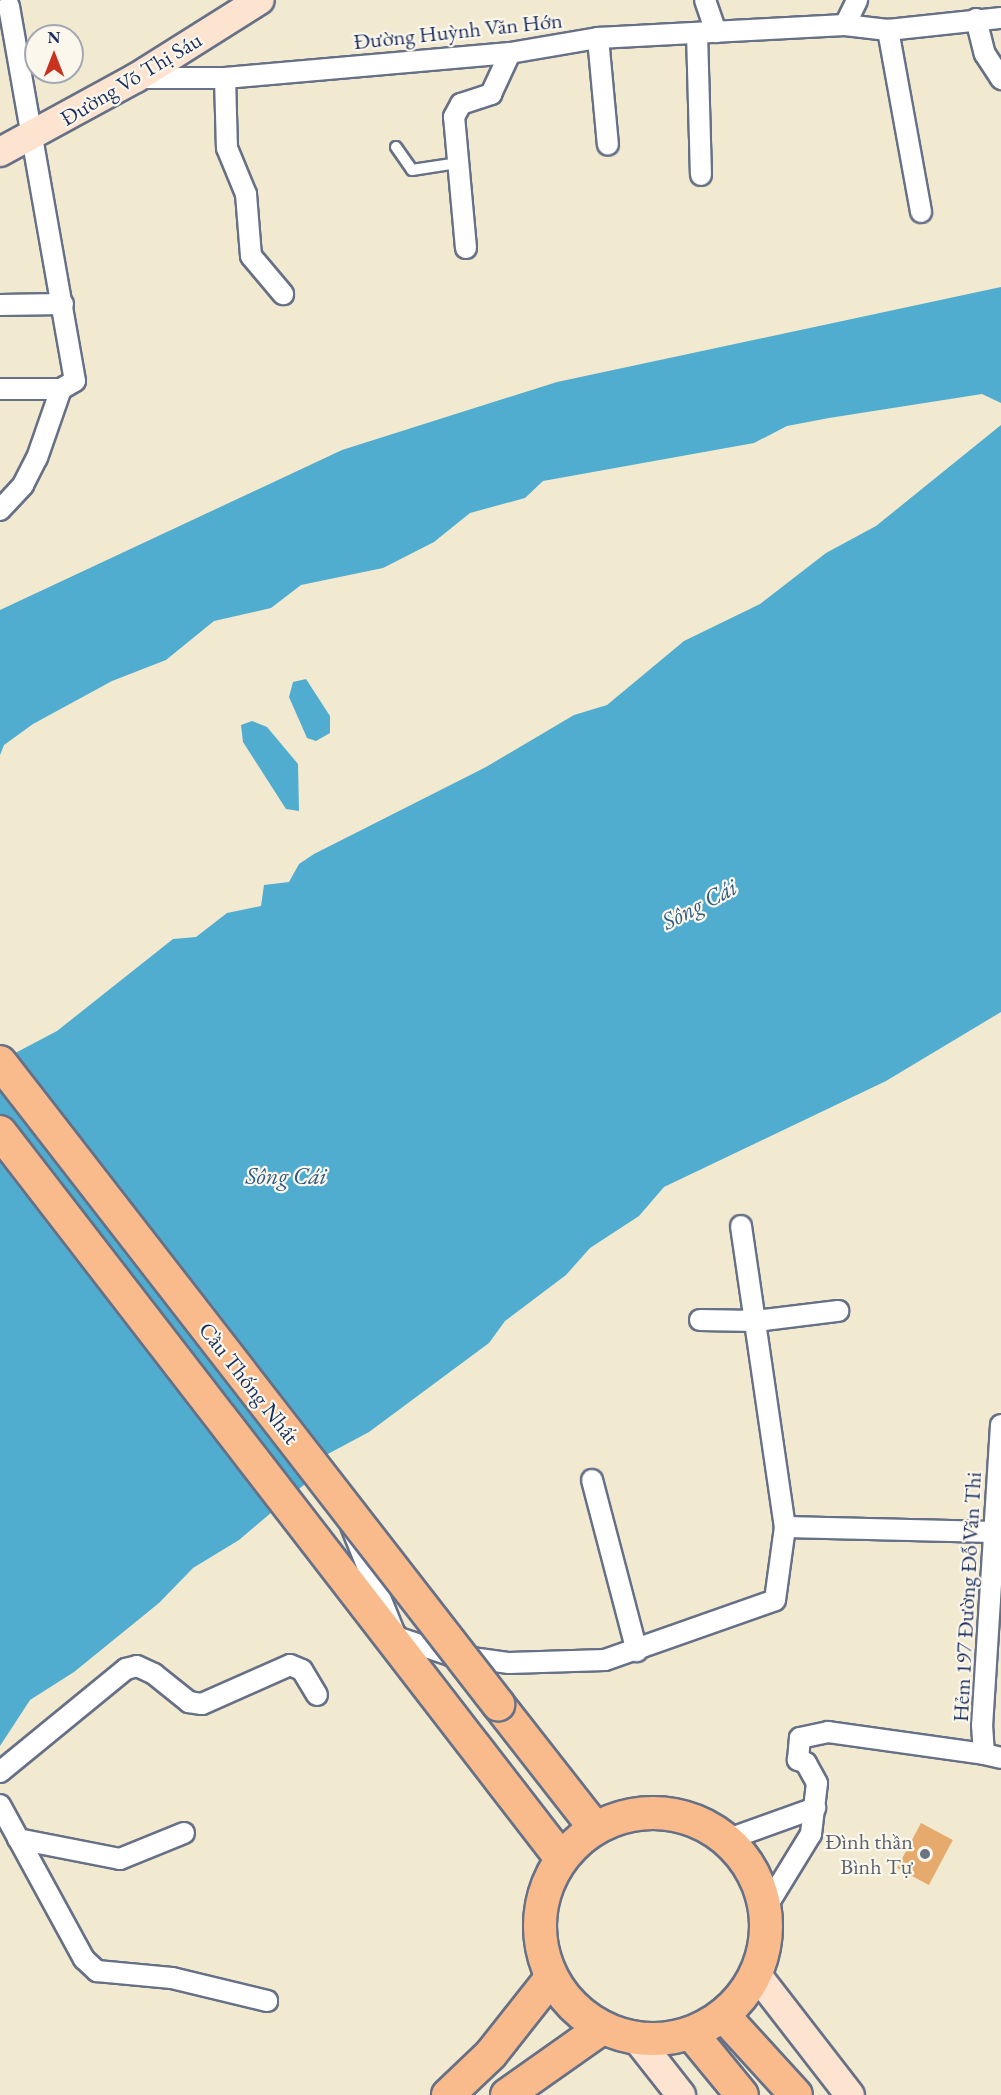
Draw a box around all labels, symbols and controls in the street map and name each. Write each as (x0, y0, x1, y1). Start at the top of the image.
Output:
street label: Đường Huỳnh Văn Hớn (352, 7, 564, 55)
north arrow (24, 24, 84, 84)
street label: Đường Võ Thị Sáu (56, 26, 206, 132)
text: N (48, 27, 60, 48)
water label: Sông Cái (656, 872, 742, 936)
water label: Sông Cái (245, 1162, 327, 1190)
street label: Cầu Thống Nhất (193, 1317, 305, 1449)
street label: Hẻm 197 Đường Đỗ Văn Thi (947, 1471, 987, 1723)
place label: Đình thần Bình Tự (825, 1828, 913, 1880)
marker: Đình thần Bình Tự (918, 1847, 932, 1861)

